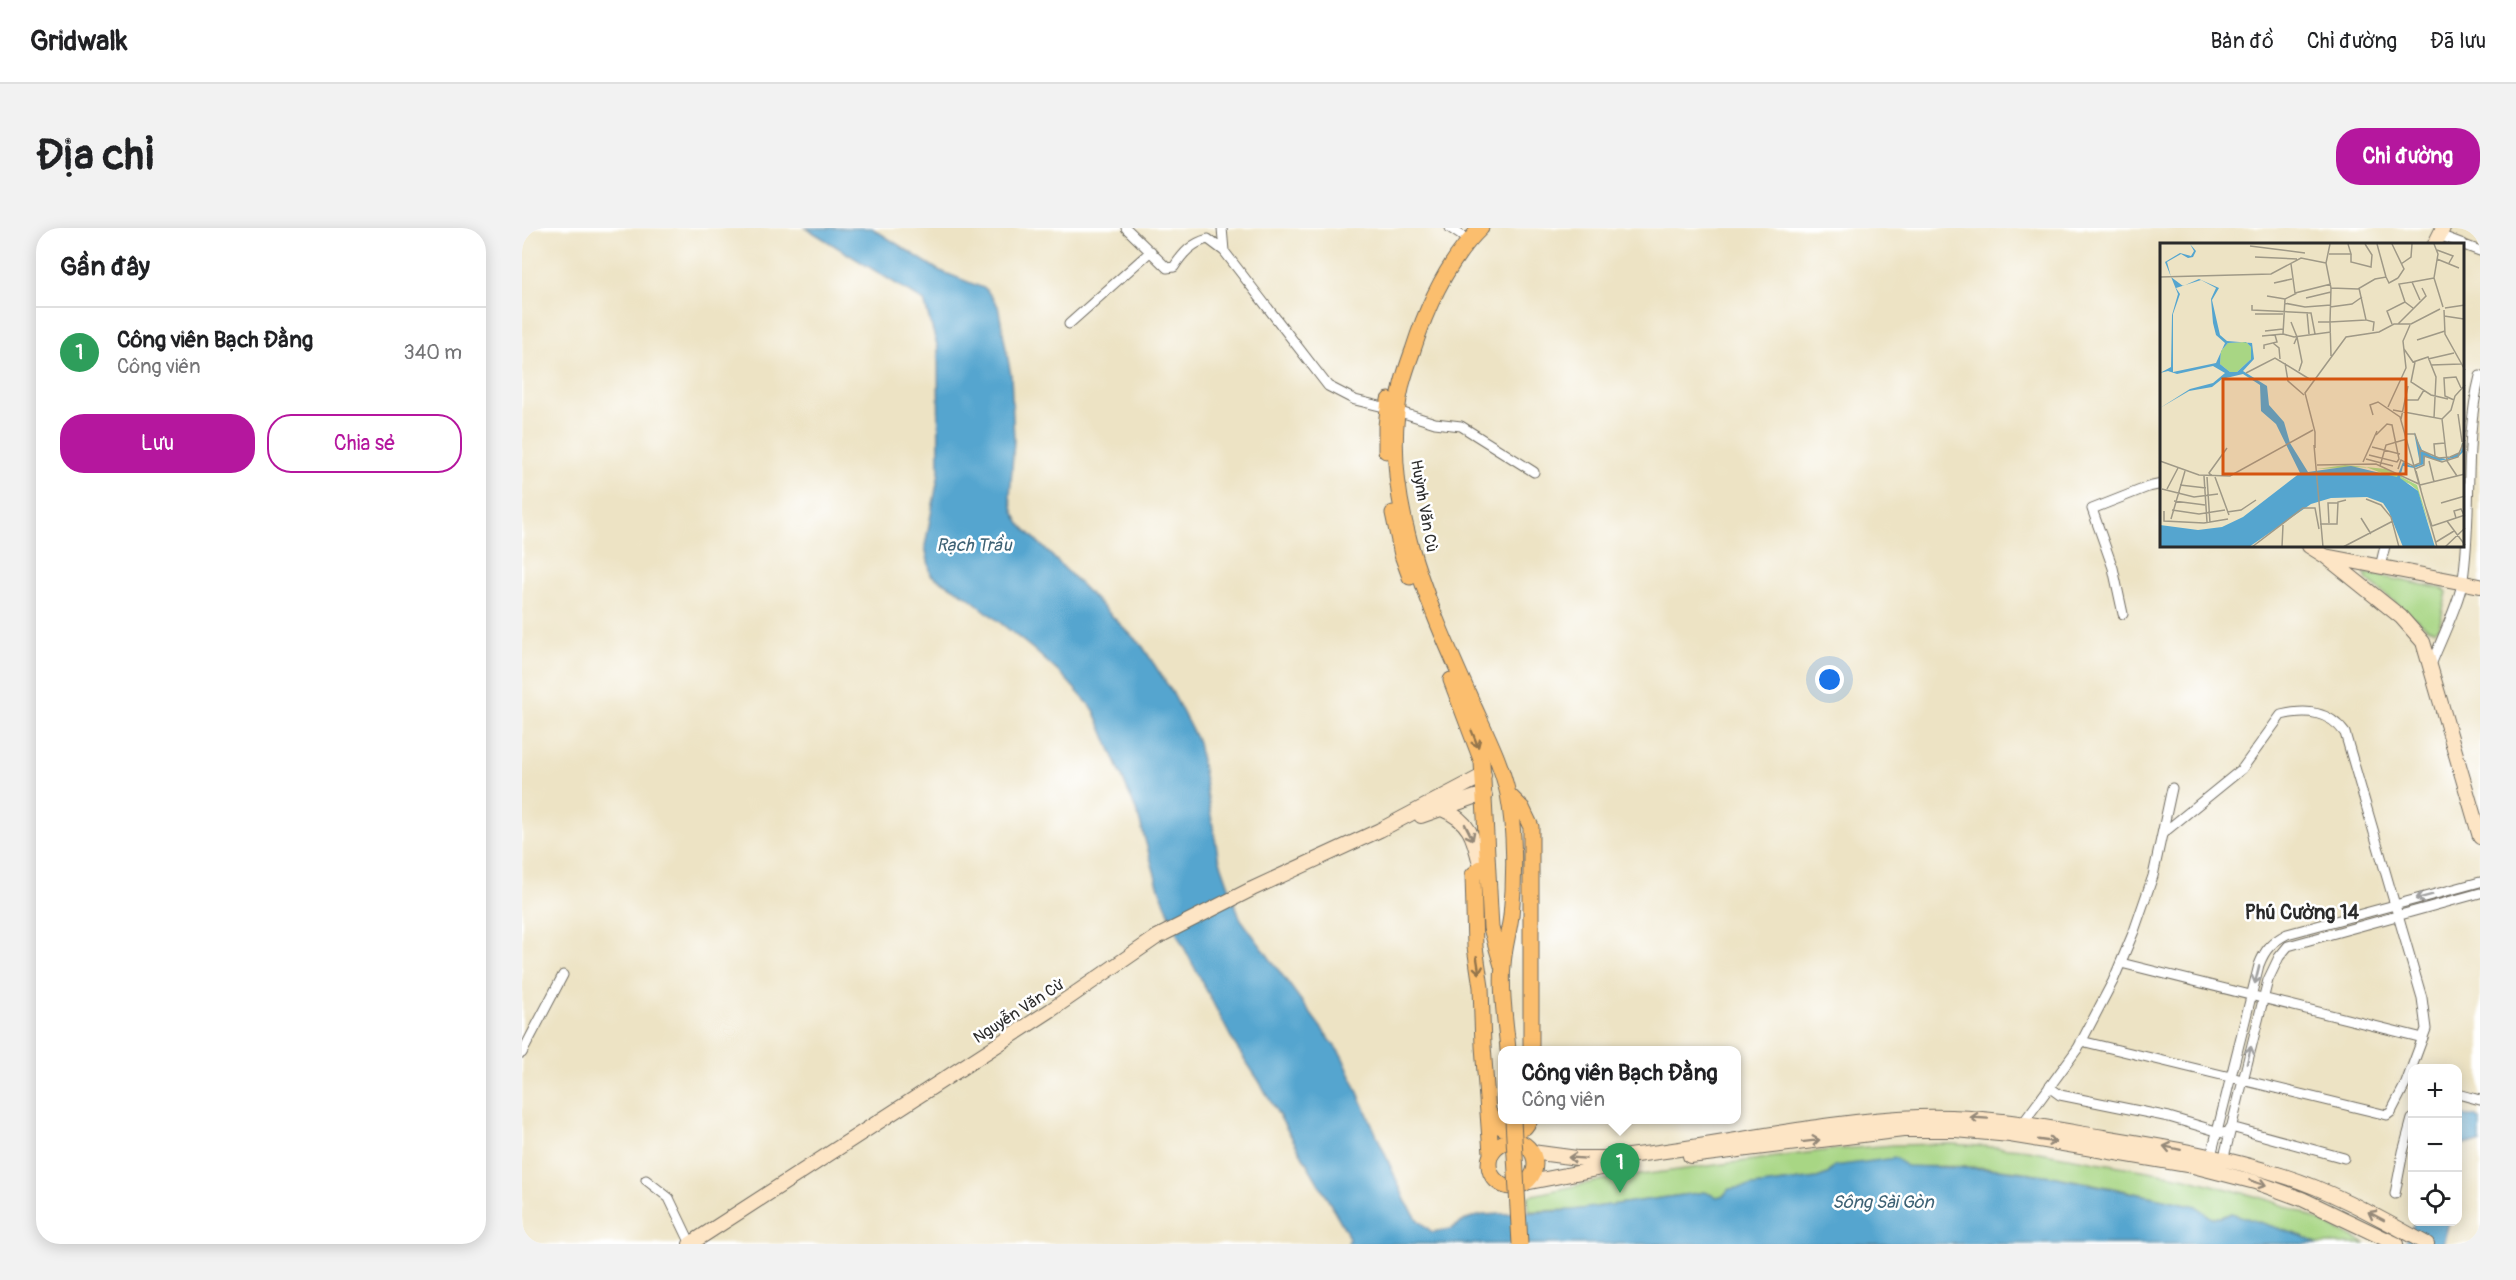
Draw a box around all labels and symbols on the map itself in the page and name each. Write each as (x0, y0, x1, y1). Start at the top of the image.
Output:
inset map (2160, 243, 2465, 548)
street label: Huỳnh Văn Cù (1406, 458, 1442, 554)
water label: Rạch Trầu (936, 534, 1013, 557)
your location (1815, 665, 1844, 694)
one-way arrow (1470, 729, 1481, 747)
one-way arrow (1463, 823, 1475, 840)
one-way arrow (2414, 892, 2433, 903)
district label: Phú Cường 14 (2245, 900, 2360, 925)
one-way arrow (1473, 954, 1484, 974)
one-way arrow (2250, 965, 2262, 984)
street label: Nguyễn Văn Cừ (970, 974, 1069, 1048)
one-way arrow (2244, 1046, 2256, 1065)
one-way arrow (1970, 1112, 1990, 1123)
one-way arrow (1801, 1135, 1821, 1146)
one-way arrow (2037, 1135, 2056, 1146)
one-way arrow (2163, 1142, 2182, 1153)
pin: 1 (1600, 1144, 1640, 1193)
one-way arrow (1568, 1152, 1588, 1163)
one-way arrow (2248, 1179, 2267, 1190)
water label: Sông Sài Gòn (1832, 1191, 1934, 1214)
one-way arrow (2368, 1210, 2385, 1222)

